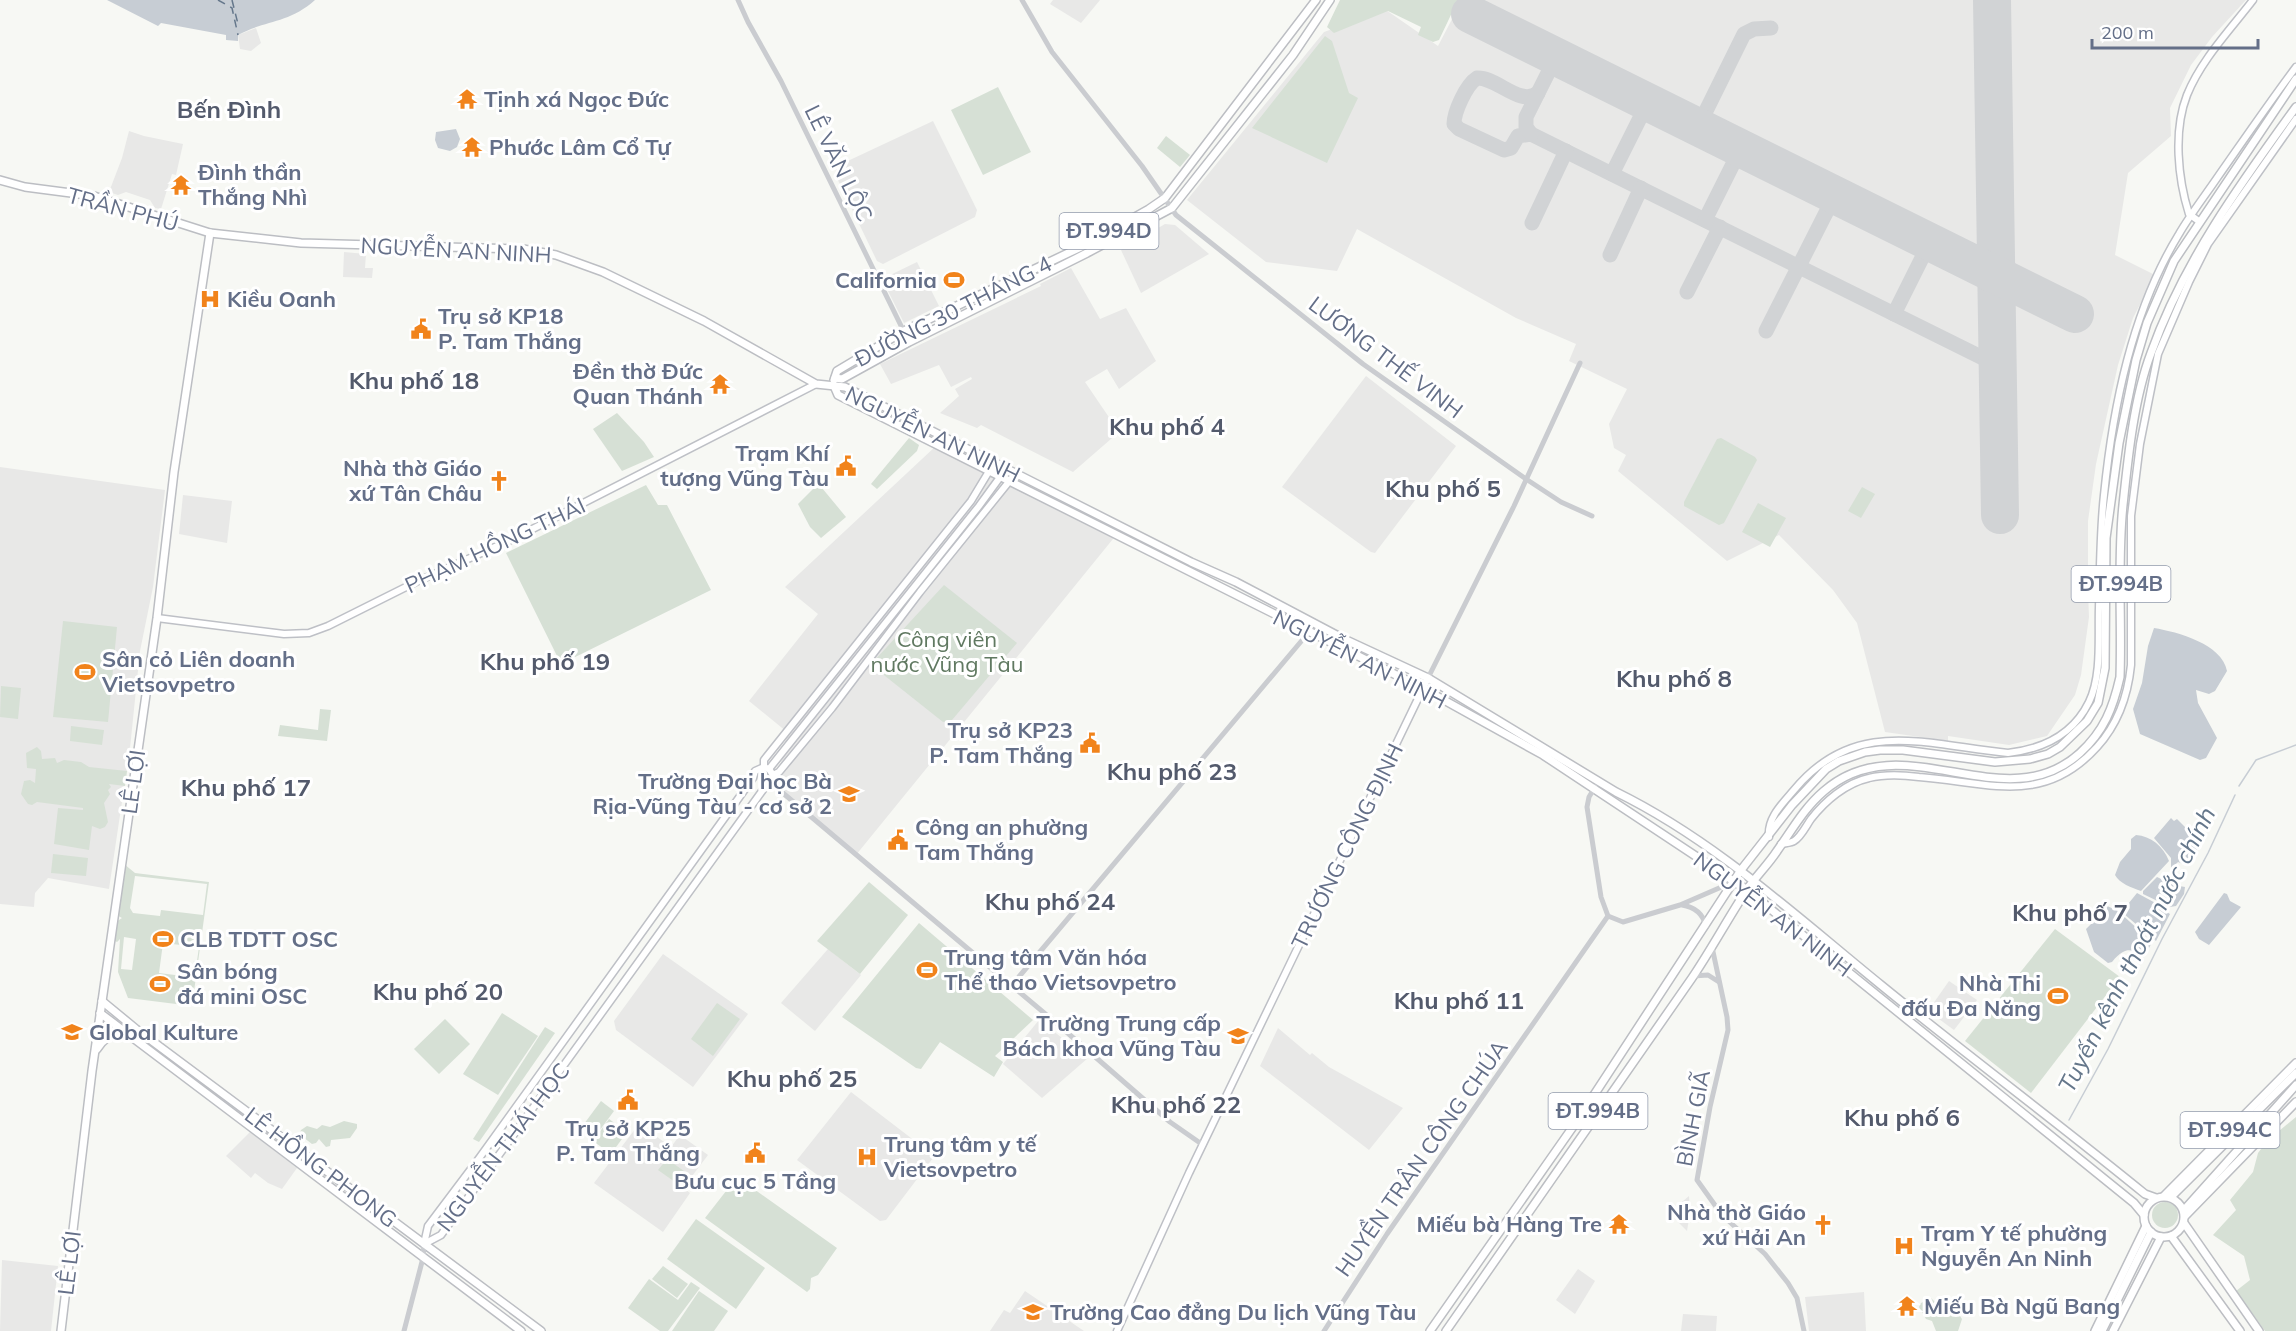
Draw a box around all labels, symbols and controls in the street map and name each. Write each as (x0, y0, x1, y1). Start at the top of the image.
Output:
scale bar (2092, 12, 2258, 50)
text: 200 m (2101, 21, 2154, 44)
place label: Tịnh xá Ngọc Đức (484, 85, 669, 113)
temple icon: Tịnh xá Ngọc Đức (455, 87, 479, 111)
district label: Bến Đình (177, 94, 281, 124)
street label: LÊ VĂN LỘC (799, 100, 879, 226)
place label: Phước Lâm Cổ Tự (489, 133, 672, 161)
temple icon: Phước Lâm Cổ Tự (460, 135, 484, 159)
place label: Đình thần Thắng Nhì (197, 158, 307, 211)
temple icon: Đình thần Thắng Nhì (169, 173, 193, 197)
street label: TRẦN PHÚ (64, 181, 182, 237)
road number: ĐT.994D (1060, 213, 1158, 249)
street label: NGUYỄN AN NINH (360, 231, 552, 269)
street label: ĐƯỜNG 30 THÁNG 4 (850, 249, 1056, 373)
place label: California (835, 266, 937, 294)
sports icon: California (942, 268, 966, 292)
place label: Kiều Oanh (227, 285, 336, 313)
hospital icon: Kiều Oanh (198, 287, 222, 311)
street label: LƯƠNG THẾ VINH (1303, 290, 1469, 424)
place label: Trụ sở KP18 P. Tam Thắng (438, 302, 582, 355)
public building icon: Trụ sở KP18 P. Tam Thắng (409, 317, 433, 341)
place label: Đền thờ Đức Quan Thánh (572, 357, 703, 410)
district label: Khu phố 18 (349, 365, 479, 395)
temple icon: Đền thờ Đức Quan Thánh (708, 372, 732, 396)
street label: NGUYỄN AN NINH (841, 380, 1025, 488)
district label: Khu phố 4 (1109, 411, 1225, 441)
place label: Trạm Khí tượng Vũng Tàu (660, 439, 830, 492)
place label: Nhà thờ Giáo xứ Tân Châu (343, 454, 482, 507)
public building icon: Trạm Khí tượng Vũng Tàu (834, 454, 858, 478)
church icon: Nhà thờ Giáo xứ Tân Châu (487, 469, 511, 493)
district label: Khu phố 5 (1385, 473, 1501, 503)
street label: PHẠM HỒNG THÁI (400, 491, 590, 599)
road number: ĐT.994B (2072, 566, 2170, 602)
street label: NGUYỄN AN NINH (1268, 603, 1452, 715)
park label: Công viên nước Vũng Tàu (871, 625, 1023, 678)
place label: Sân cỏ Liên doanh Vietsovpetro (101, 645, 295, 698)
district label: Khu phố 19 (480, 646, 610, 676)
sports icon: Sân cỏ Liên doanh Vietsovpetro (73, 660, 97, 684)
district label: Khu phố 8 (1616, 663, 1732, 693)
place label: Trụ sở KP23 P. Tam Thắng (929, 716, 1073, 769)
public building icon: Trụ sở KP23 P. Tam Thắng (1078, 731, 1102, 755)
street label: TRƯƠNG CÔNG ĐỊNH (1285, 739, 1409, 953)
street label: LÊ LỢI (115, 748, 151, 816)
district label: Khu phố 23 (1107, 756, 1237, 786)
place label: Trường Đại học Bà Rịa-Vũng Tàu - cơ sở 2 (593, 767, 832, 820)
district label: Khu phố 17 (181, 772, 311, 802)
school or university icon: Trường Đại học Bà Rịa-Vũng Tàu - cơ sở 2 (837, 782, 861, 806)
water label: Tuyến kênh thoát nước chính (2051, 802, 2221, 1098)
place label: Công an phường Tam Thắng (915, 813, 1088, 866)
public building icon: Công an phường Tam Thắng (886, 828, 910, 852)
street label: NGUYỄN AN NINH (1688, 845, 1858, 983)
district label: Khu phố 24 (985, 886, 1115, 916)
district label: Khu phố 7 (2012, 897, 2128, 927)
place label: CLB TDTT OSC (180, 925, 338, 953)
sports icon: CLB TDTT OSC (151, 927, 175, 951)
place label: Trung tâm Văn hóa Thể thao Vietsovpetro (944, 943, 1177, 996)
place label: Sân bóng đá mini OSC (177, 957, 307, 1010)
sports icon: Trung tâm Văn hóa Thể thao Vietsovpetro (915, 958, 939, 982)
place label: Nhà Thi đấu Đa Năng (1901, 969, 2041, 1022)
sports icon: Sân bóng đá mini OSC (148, 972, 172, 996)
district label: Khu phố 20 (373, 976, 503, 1006)
sports icon: Nhà Thi đấu Đa Năng (2046, 984, 2070, 1008)
district label: Khu phố 11 (1394, 985, 1524, 1015)
place label: Trường Trung cấp Bách khoa Vũng Tàu (1002, 1009, 1221, 1062)
place label: Global Kulture (89, 1018, 238, 1046)
school or university icon: Global Kulture (60, 1020, 84, 1044)
school or university icon: Trường Trung cấp Bách khoa Vũng Tàu (1226, 1024, 1250, 1048)
street label: HUYỀN TRÂN CÔNG CHÚA (1329, 1034, 1513, 1282)
street label: NGUYỄN THÁI HỌC (430, 1057, 576, 1237)
district label: Khu phố 25 (727, 1063, 857, 1093)
street label: BÌNH GIÃ (1670, 1067, 1716, 1169)
public building icon: Trụ sở KP25 P. Tam Thắng (616, 1088, 640, 1112)
district label: Khu phố 22 (1111, 1089, 1241, 1119)
road number: ĐT.994B (1548, 1093, 1648, 1129)
street label: LÊ HỒNG PHONG (239, 1101, 403, 1233)
district label: Khu phố 6 (1844, 1102, 1960, 1132)
road number: ĐT.994C (2180, 1112, 2280, 1148)
place label: Trụ sở KP25 P. Tam Thắng (556, 1114, 700, 1167)
place label: Trung tâm y tế Vietsovpetro (883, 1130, 1038, 1183)
public building icon: Bưu cục 5 Tầng (743, 1141, 767, 1165)
hospital icon: Trung tâm y tế Vietsovpetro (855, 1145, 879, 1169)
place label: Bưu cục 5 Tầng (674, 1167, 836, 1195)
place label: Nhà thờ Giáo xứ Hải An (1667, 1198, 1806, 1251)
place label: Miếu bà Hàng Tre (1417, 1210, 1602, 1238)
temple icon: Miếu bà Hàng Tre (1607, 1212, 1631, 1236)
church icon: Nhà thờ Giáo xứ Hải An (1811, 1213, 1835, 1237)
place label: Trạm Y tế phường Nguyễn An Ninh (1921, 1219, 2107, 1272)
street label: LÊ LỢI (51, 1229, 87, 1297)
hospital icon: Trạm Y tế phường Nguyễn An Ninh (1892, 1234, 1916, 1258)
place label: Miếu Bà Ngũ Bang (1924, 1292, 2120, 1320)
temple icon: Miếu Bà Ngũ Bang (1895, 1294, 1919, 1318)
place label: Trường Cao đẳng Du lịch Vũng Tàu (1050, 1298, 1416, 1326)
school or university icon: Trường Cao đẳng Du lịch Vũng Tàu (1021, 1300, 1045, 1324)

